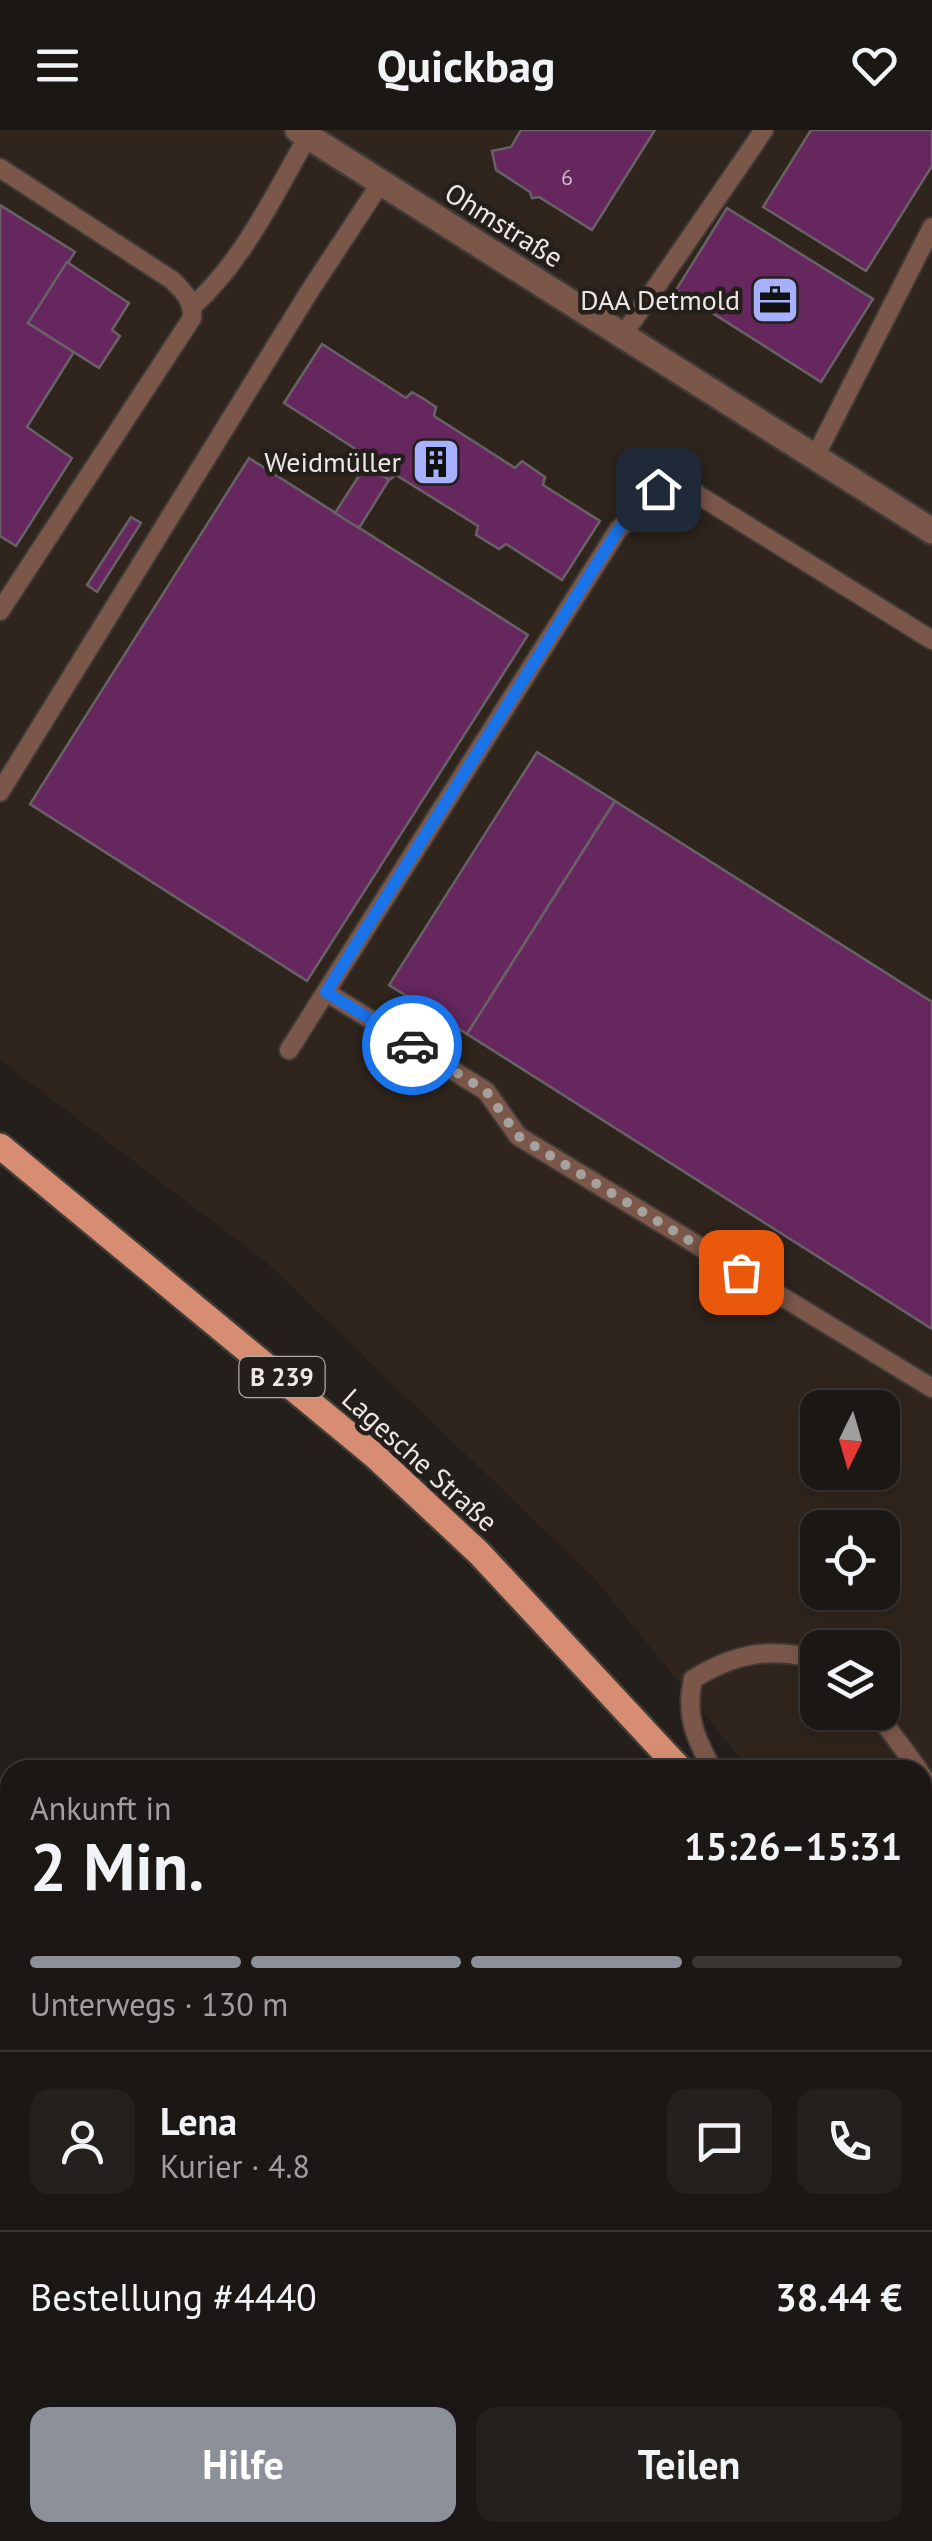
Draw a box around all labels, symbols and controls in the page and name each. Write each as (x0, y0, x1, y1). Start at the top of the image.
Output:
text: Quickbag (377, 36, 555, 94)
icon: menu (30, 38, 85, 93)
icon: heart (847, 38, 902, 93)
house number: 6 (561, 163, 573, 191)
street label: Ohmstraße (438, 174, 570, 275)
office icon: DAA Detmold (749, 274, 801, 326)
place label: DAA Detmold (580, 281, 740, 318)
building icon: Weidmüller (410, 436, 462, 488)
place label: Weidmüller (264, 443, 401, 480)
pin (616, 447, 701, 532)
icon: home (631, 462, 686, 517)
courier (362, 995, 462, 1095)
icon: car (385, 1018, 440, 1073)
pin (699, 1230, 784, 1315)
icon: bag (714, 1245, 769, 1300)
road number: B 239 (240, 1357, 324, 1397)
street label: Lagesche Straße (335, 1380, 506, 1539)
north arrow (800, 1390, 900, 1490)
map controls (800, 1390, 900, 1730)
button: locate (800, 1510, 900, 1610)
button: layers (800, 1630, 900, 1730)
text: Ankunft in (30, 1787, 171, 1829)
text: 15:26–15:31 (684, 1821, 902, 1870)
text: 2 Min. (30, 1824, 204, 1908)
text: Unterwegs · 130 m (30, 1983, 288, 2025)
button: person (30, 2089, 135, 2194)
button: chat (667, 2089, 772, 2194)
button: phone (797, 2089, 902, 2194)
text: Lena (160, 2096, 237, 2145)
text: Kurier · 4.8 (160, 2145, 310, 2187)
text: Bestellung #4440 (30, 2272, 317, 2321)
text: 38.44 € (775, 2272, 902, 2321)
button: Hilfe (30, 2407, 456, 2522)
button: Teilen (476, 2407, 902, 2522)

